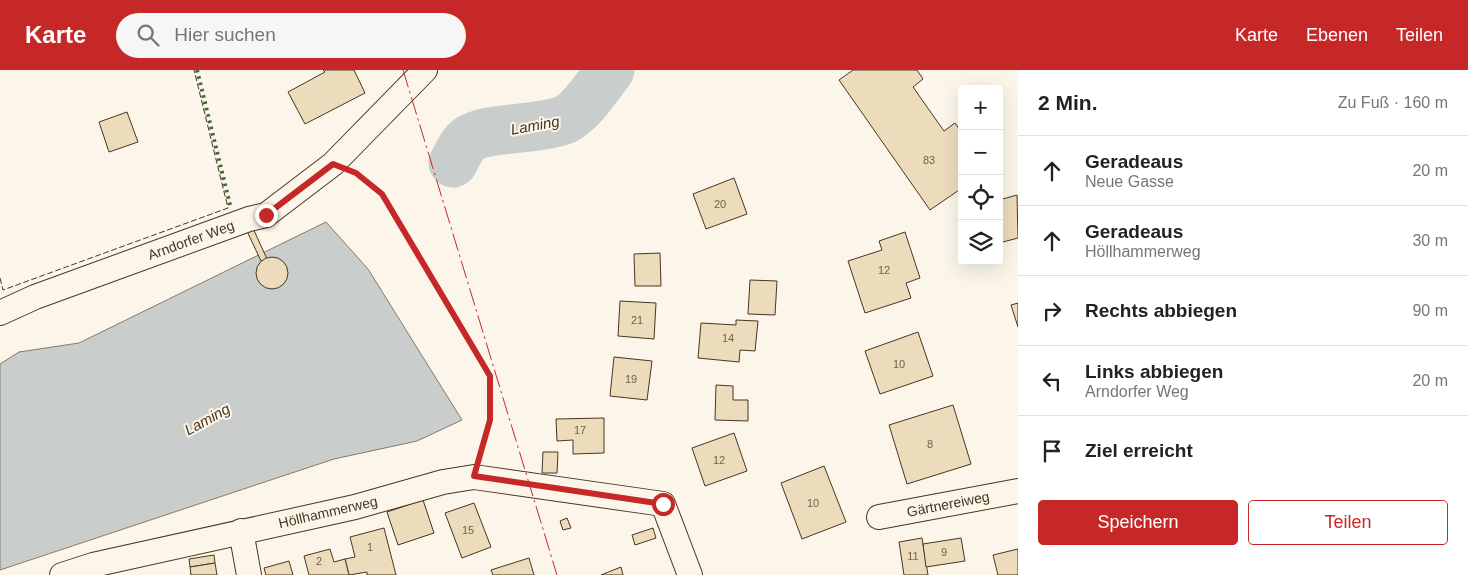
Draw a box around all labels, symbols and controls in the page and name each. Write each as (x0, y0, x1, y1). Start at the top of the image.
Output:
search box (116, 13, 466, 58)
text: Karte (25, 21, 86, 48)
icon: search (134, 21, 162, 49)
text: Hier suchen (174, 24, 276, 45)
text: Karte (1235, 25, 1278, 45)
text: Ebenen (1306, 25, 1368, 45)
text: Teilen (1396, 25, 1443, 45)
map controls (958, 85, 1003, 265)
button: + (958, 85, 1003, 130)
text: 2 Min. (1038, 91, 1098, 114)
text: Zu Fuß · 160 m (1338, 94, 1448, 111)
water label: Laming (509, 112, 561, 138)
button: − (958, 130, 1003, 175)
text: Geradeaus (1085, 151, 1183, 172)
house number: 83 (923, 154, 935, 166)
icon: ahead (1038, 157, 1066, 185)
text: 20 m (1412, 162, 1448, 179)
text: Neue Gasse (1085, 173, 1174, 190)
button: locate (958, 175, 1003, 220)
house number: 20 (714, 198, 726, 210)
route end (255, 204, 278, 227)
street label: Arndorfer Weg (146, 217, 236, 263)
button: layers (958, 220, 1003, 265)
text: Geradeaus (1085, 221, 1183, 242)
icon: ahead (1038, 227, 1066, 255)
text: 30 m (1412, 232, 1448, 249)
text: Höllhammerweg (1085, 243, 1201, 260)
house number: 12 (878, 264, 890, 276)
icon: right (1038, 297, 1066, 325)
text: Rechts abbiegen (1085, 300, 1237, 321)
text: 90 m (1412, 302, 1448, 319)
house number: 21 (631, 314, 643, 326)
house number: 14 (722, 332, 734, 344)
house number: 10 (893, 358, 905, 370)
text: Links abbiegen (1085, 361, 1223, 382)
icon: left (1038, 367, 1066, 395)
text: 20 m (1412, 372, 1448, 389)
house number: 19 (625, 373, 637, 385)
text: Arndorfer Weg (1085, 383, 1189, 400)
water label: Laming (181, 399, 233, 438)
house number: 17 (574, 424, 586, 436)
icon: arrive (1038, 437, 1066, 465)
house number: 8 (927, 438, 933, 450)
text: Ziel erreicht (1085, 440, 1193, 461)
house number: 12 (713, 454, 725, 466)
street label: Gärtnereiweg (905, 488, 991, 520)
street label: Höllhammerweg (277, 493, 379, 531)
route start (652, 493, 675, 516)
house number: 10 (807, 497, 819, 509)
button: Speichern (1038, 500, 1238, 545)
button: Teilen (1248, 500, 1448, 545)
house number: 15 (462, 524, 474, 536)
house number: 1 (367, 541, 373, 553)
house number: 9 (941, 546, 947, 558)
house number: 11 (907, 550, 919, 562)
house number: 2 (316, 555, 322, 567)

